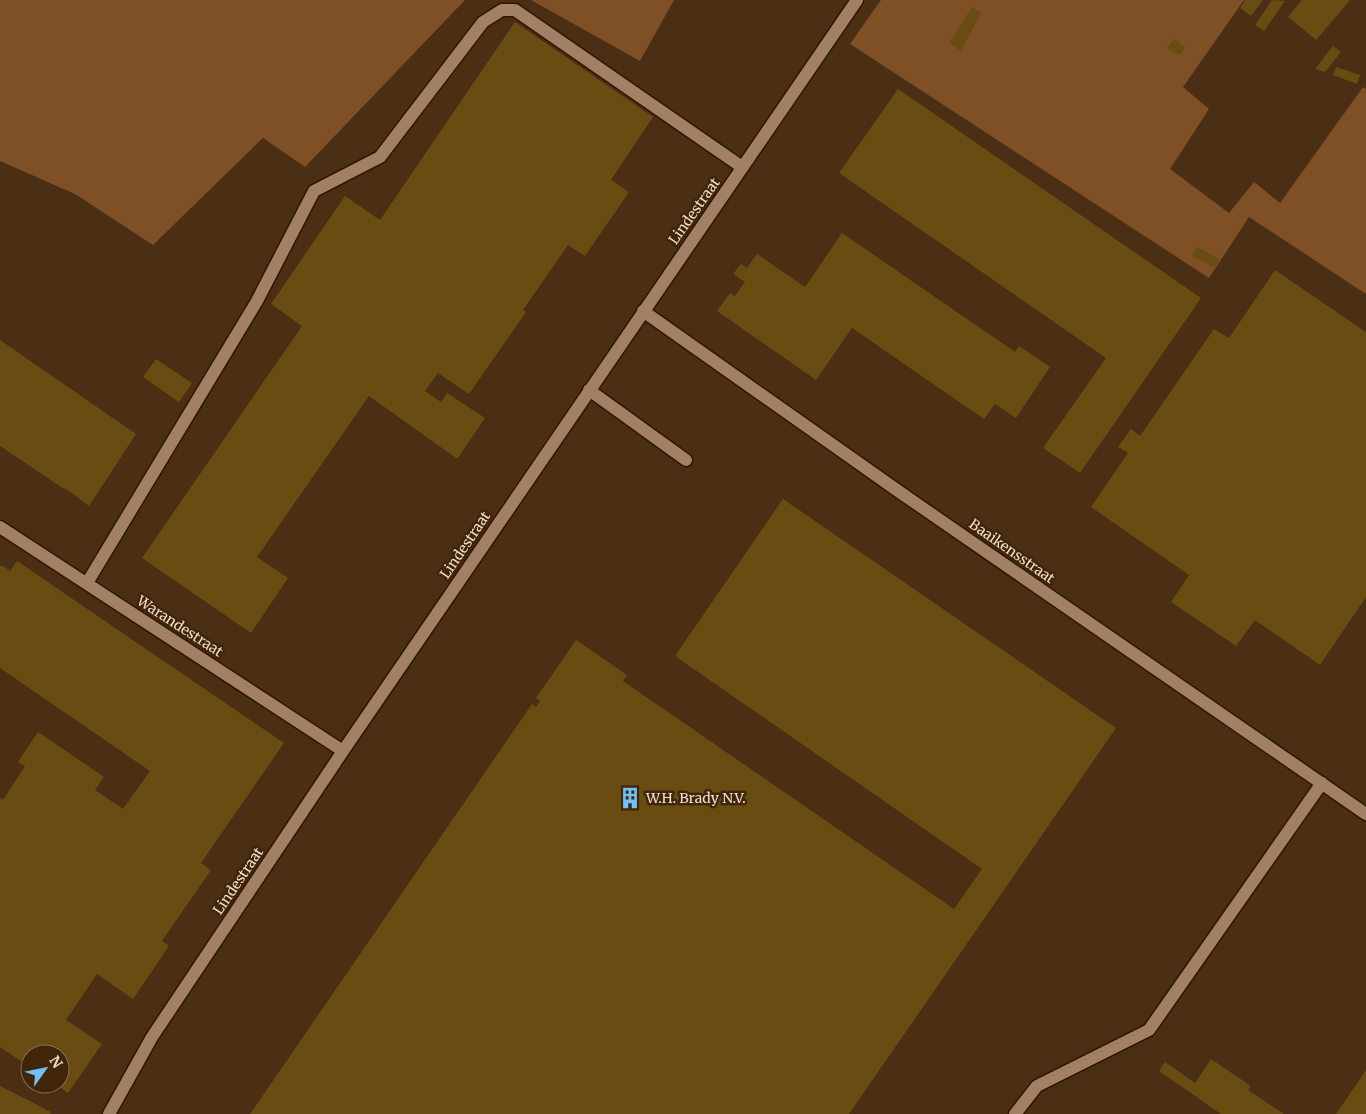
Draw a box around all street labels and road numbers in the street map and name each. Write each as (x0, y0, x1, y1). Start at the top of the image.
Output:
street label: Lindestraat (664, 174, 724, 248)
street label: Lindestraat (436, 507, 494, 582)
street label: Baaikensstraat (966, 515, 1059, 587)
street label: Warandestraat (133, 591, 227, 661)
street label: Lindestraat (209, 843, 267, 918)

